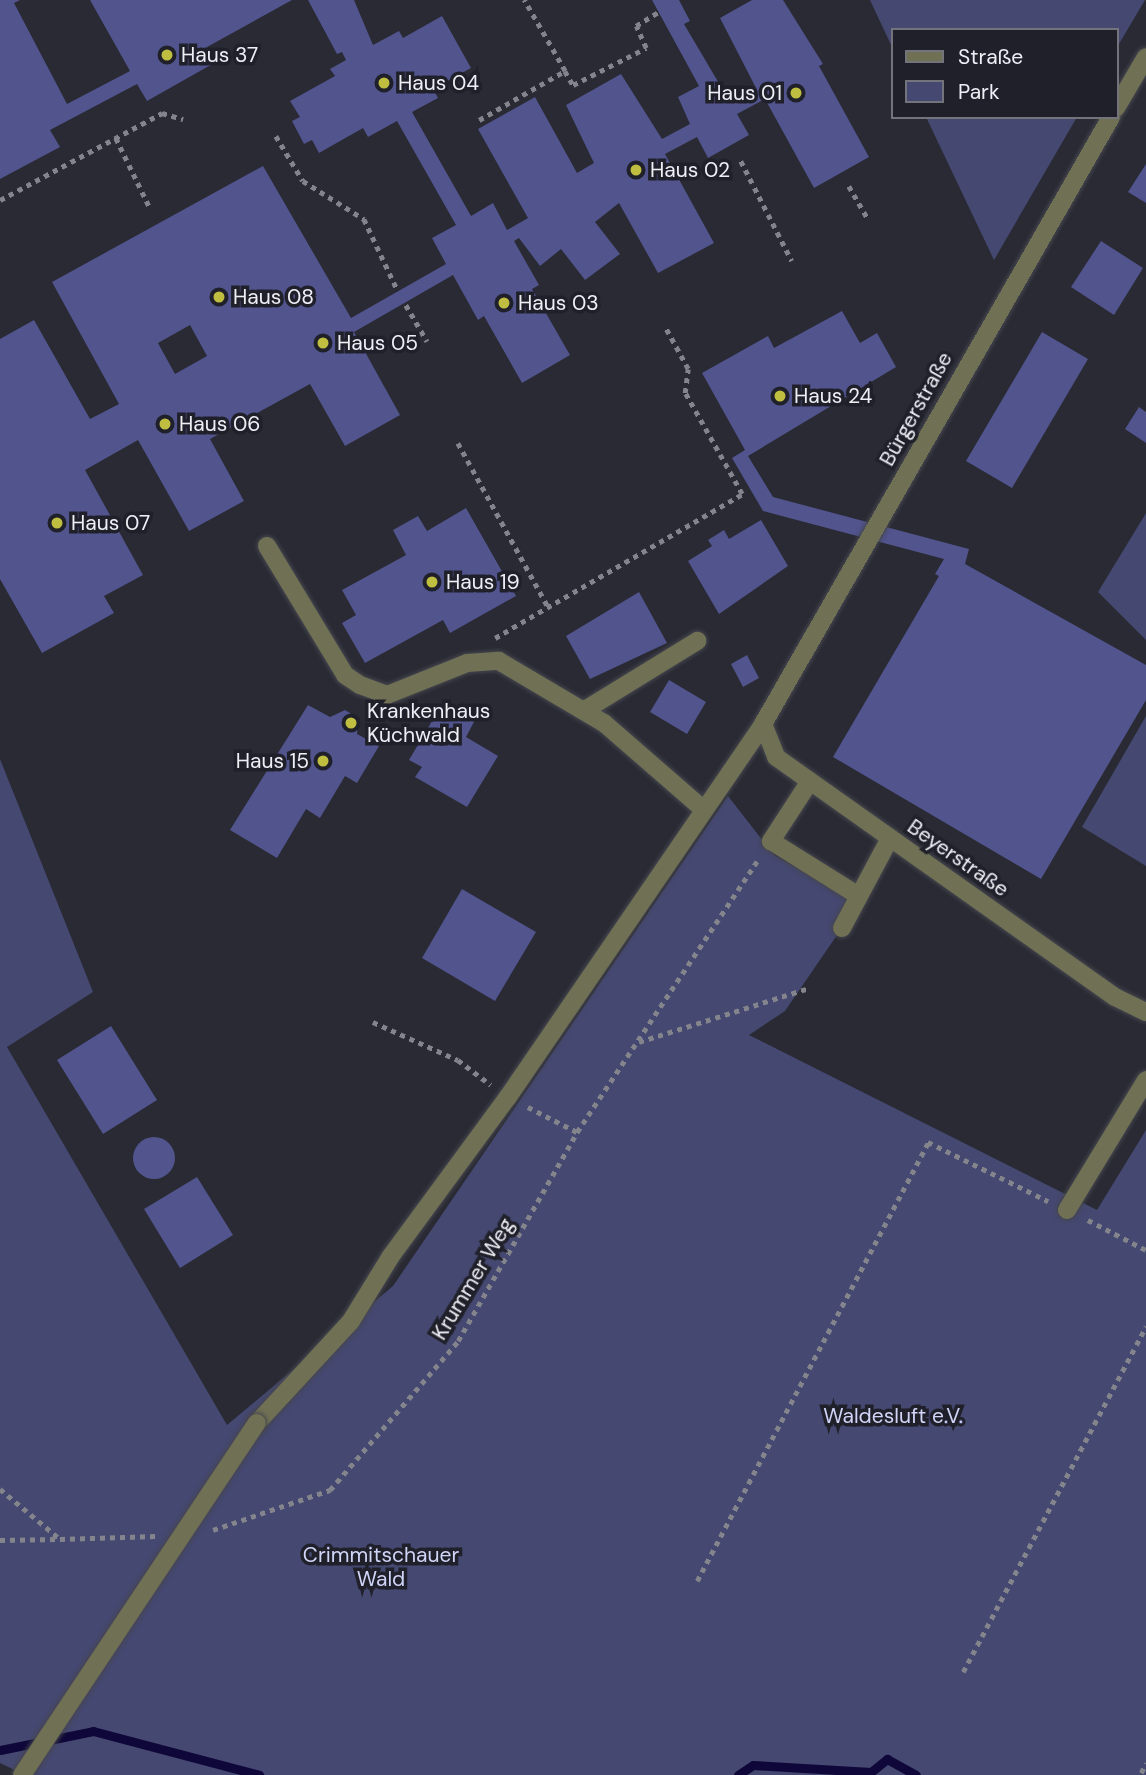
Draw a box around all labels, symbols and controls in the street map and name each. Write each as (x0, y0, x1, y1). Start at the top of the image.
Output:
legend (890, 28, 1118, 119)
place label: Haus 37 (181, 42, 258, 68)
text: Straße (958, 43, 1023, 71)
marker: Haus 37 (159, 47, 175, 63)
place label: Haus 04 (398, 70, 479, 96)
marker: Haus 04 (376, 75, 392, 91)
text: Park (958, 78, 999, 106)
place label: Haus 01 (707, 80, 782, 106)
marker: Haus 01 (788, 85, 804, 101)
place label: Haus 02 (650, 157, 730, 183)
marker: Haus 02 (628, 162, 644, 178)
place label: Haus 08 (233, 284, 314, 310)
marker: Haus 08 (211, 289, 227, 305)
place label: Haus 03 (518, 290, 599, 316)
marker: Haus 03 (496, 295, 512, 311)
place label: Haus 05 (337, 330, 418, 356)
marker: Haus 05 (315, 335, 331, 351)
street label: Bürgerstraße (874, 348, 958, 470)
place label: Haus 24 (794, 383, 872, 409)
marker: Haus 24 (772, 388, 788, 404)
place label: Haus 06 (179, 411, 260, 437)
marker: Haus 06 (157, 416, 173, 432)
place label: Haus 07 (71, 510, 150, 536)
marker: Haus 07 (49, 515, 65, 531)
place label: Haus 19 (446, 569, 520, 595)
marker: Haus 19 (424, 574, 440, 590)
place label: Krankenhaus Küchwald (367, 698, 490, 748)
marker: Krankenhaus Küchwald (341, 713, 361, 733)
place label: Haus 15 (236, 748, 309, 774)
marker: Haus 15 (315, 753, 331, 769)
street label: Beyerstraße (903, 814, 1013, 902)
street label: Krummer Weg (427, 1214, 519, 1344)
park label: Waldesluft e.V. (823, 1403, 963, 1429)
park label: Crimmitschauer Wald (303, 1542, 459, 1592)

